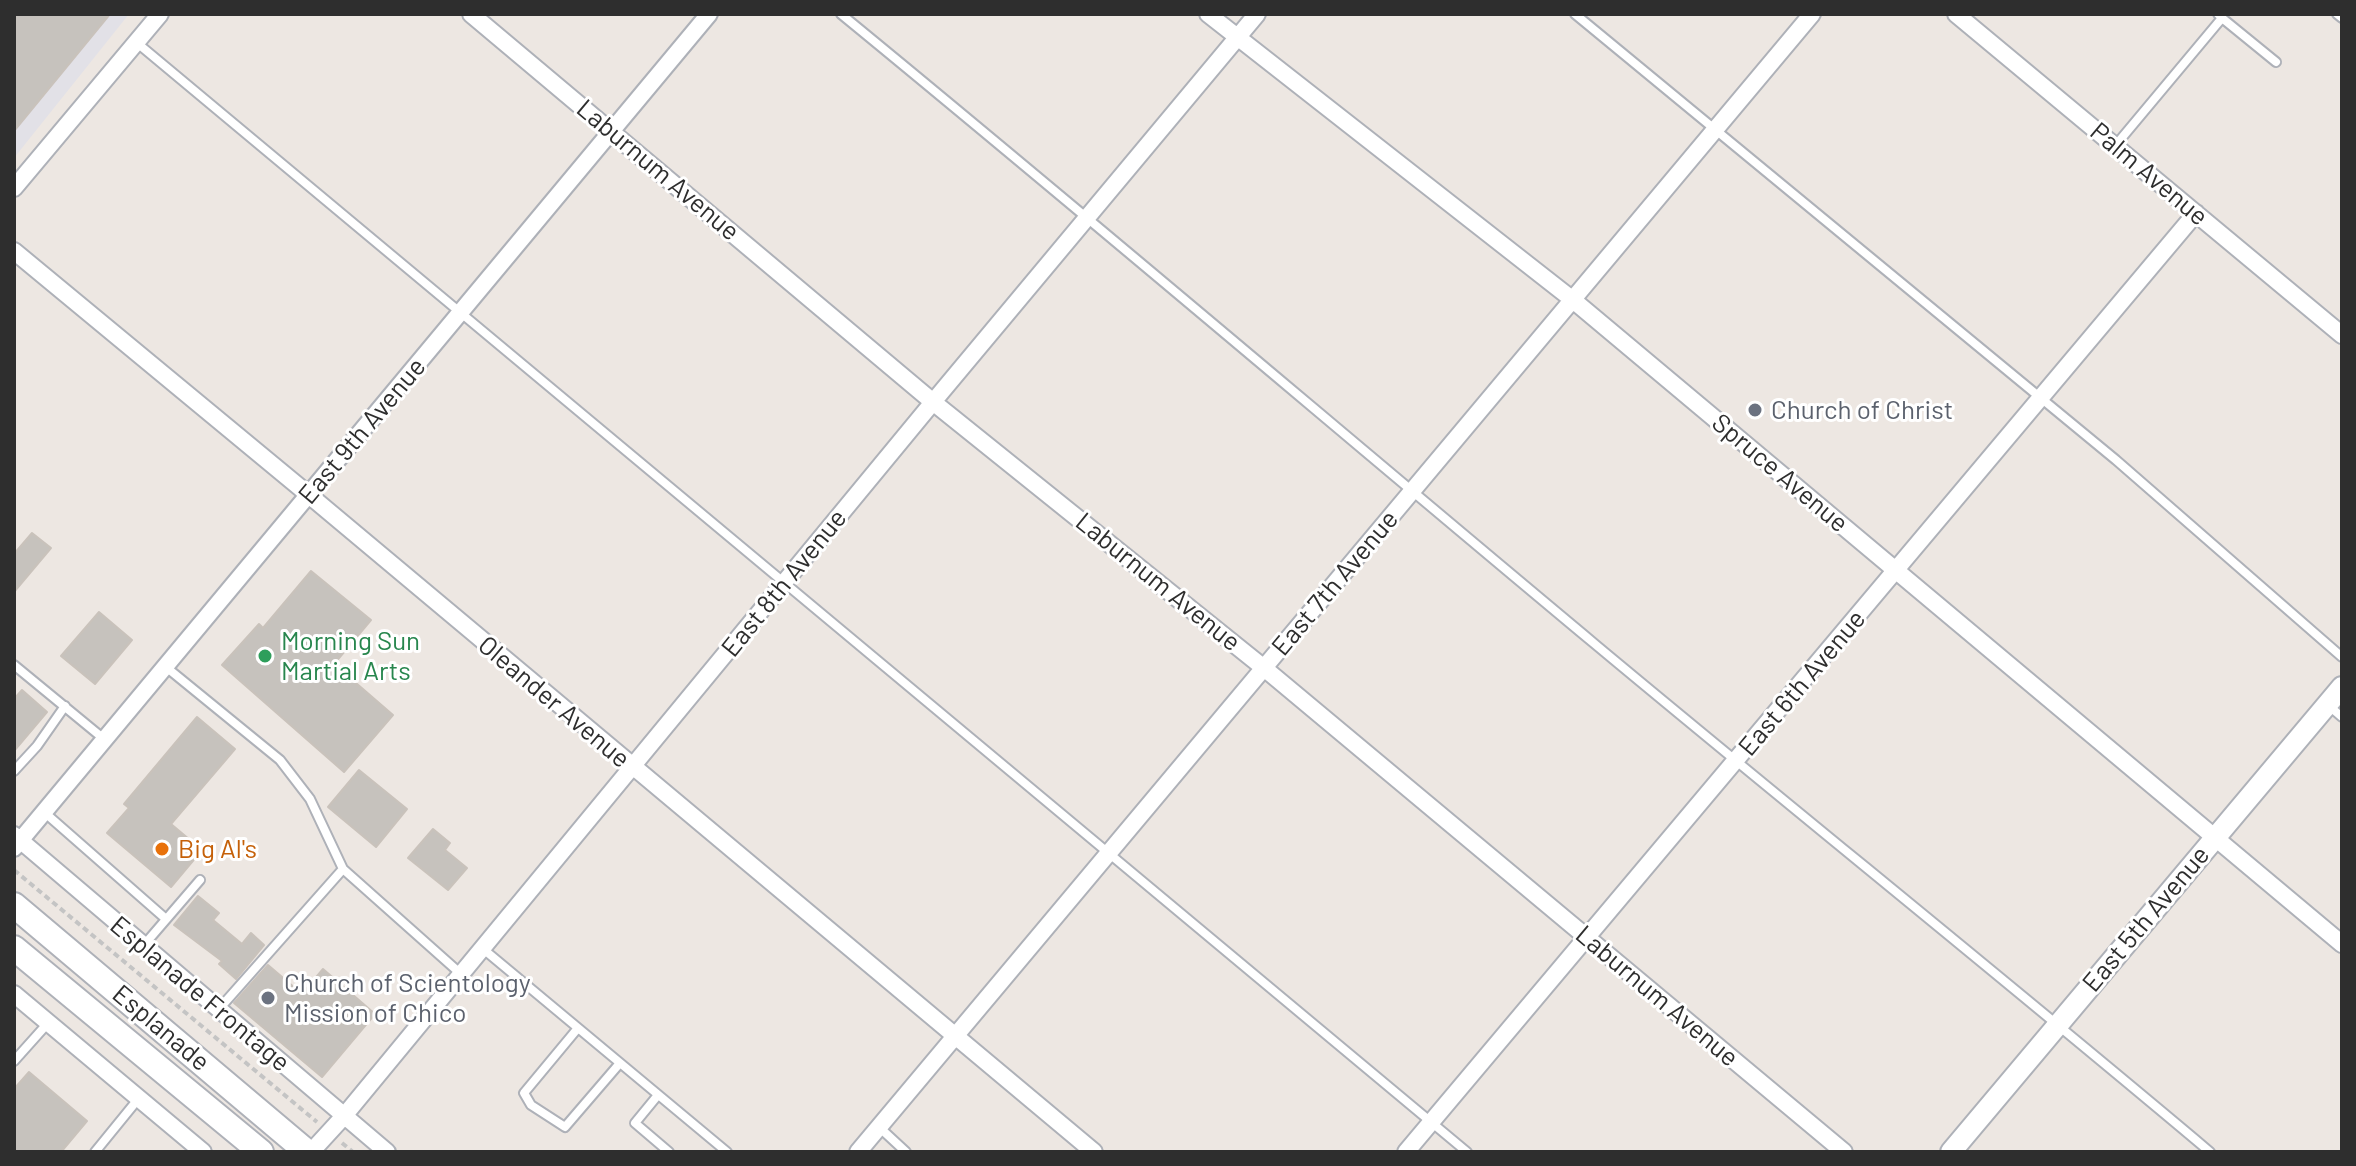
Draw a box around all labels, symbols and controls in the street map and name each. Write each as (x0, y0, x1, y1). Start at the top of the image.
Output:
street label: Laburnum Avenue (570, 93, 746, 247)
street label: Palm Avenue (2084, 116, 2214, 232)
street label: East 9th Avenue (292, 352, 432, 510)
place label: Church of Christ (1771, 394, 1953, 426)
marker: Church of Christ (1746, 401, 1764, 419)
street label: Spruce Avenue (1706, 407, 1854, 539)
street label: East 8th Avenue (715, 503, 853, 663)
street label: East 7th Avenue (1265, 504, 1405, 662)
street label: Laburnum Avenue (1069, 506, 1247, 658)
street label: East 6th Avenue (1732, 604, 1872, 762)
place label: Morning Sun Martial Arts (281, 625, 420, 686)
street label: Oleander Avenue (472, 630, 636, 774)
marker: Morning Sun Martial Arts (256, 647, 274, 665)
place label: Big Al's (178, 833, 257, 865)
marker: Big Al's (153, 840, 171, 858)
street label: East 5th Avenue (2076, 840, 2216, 998)
street label: Esplanade Frontage (104, 910, 296, 1078)
street label: Laburnum Avenue (1569, 919, 1745, 1073)
place label: Church of Scientology Mission of Chico (284, 967, 531, 1028)
street label: Esplanade (106, 978, 216, 1078)
marker: Church of Scientology Mission of Chico (259, 989, 277, 1007)

